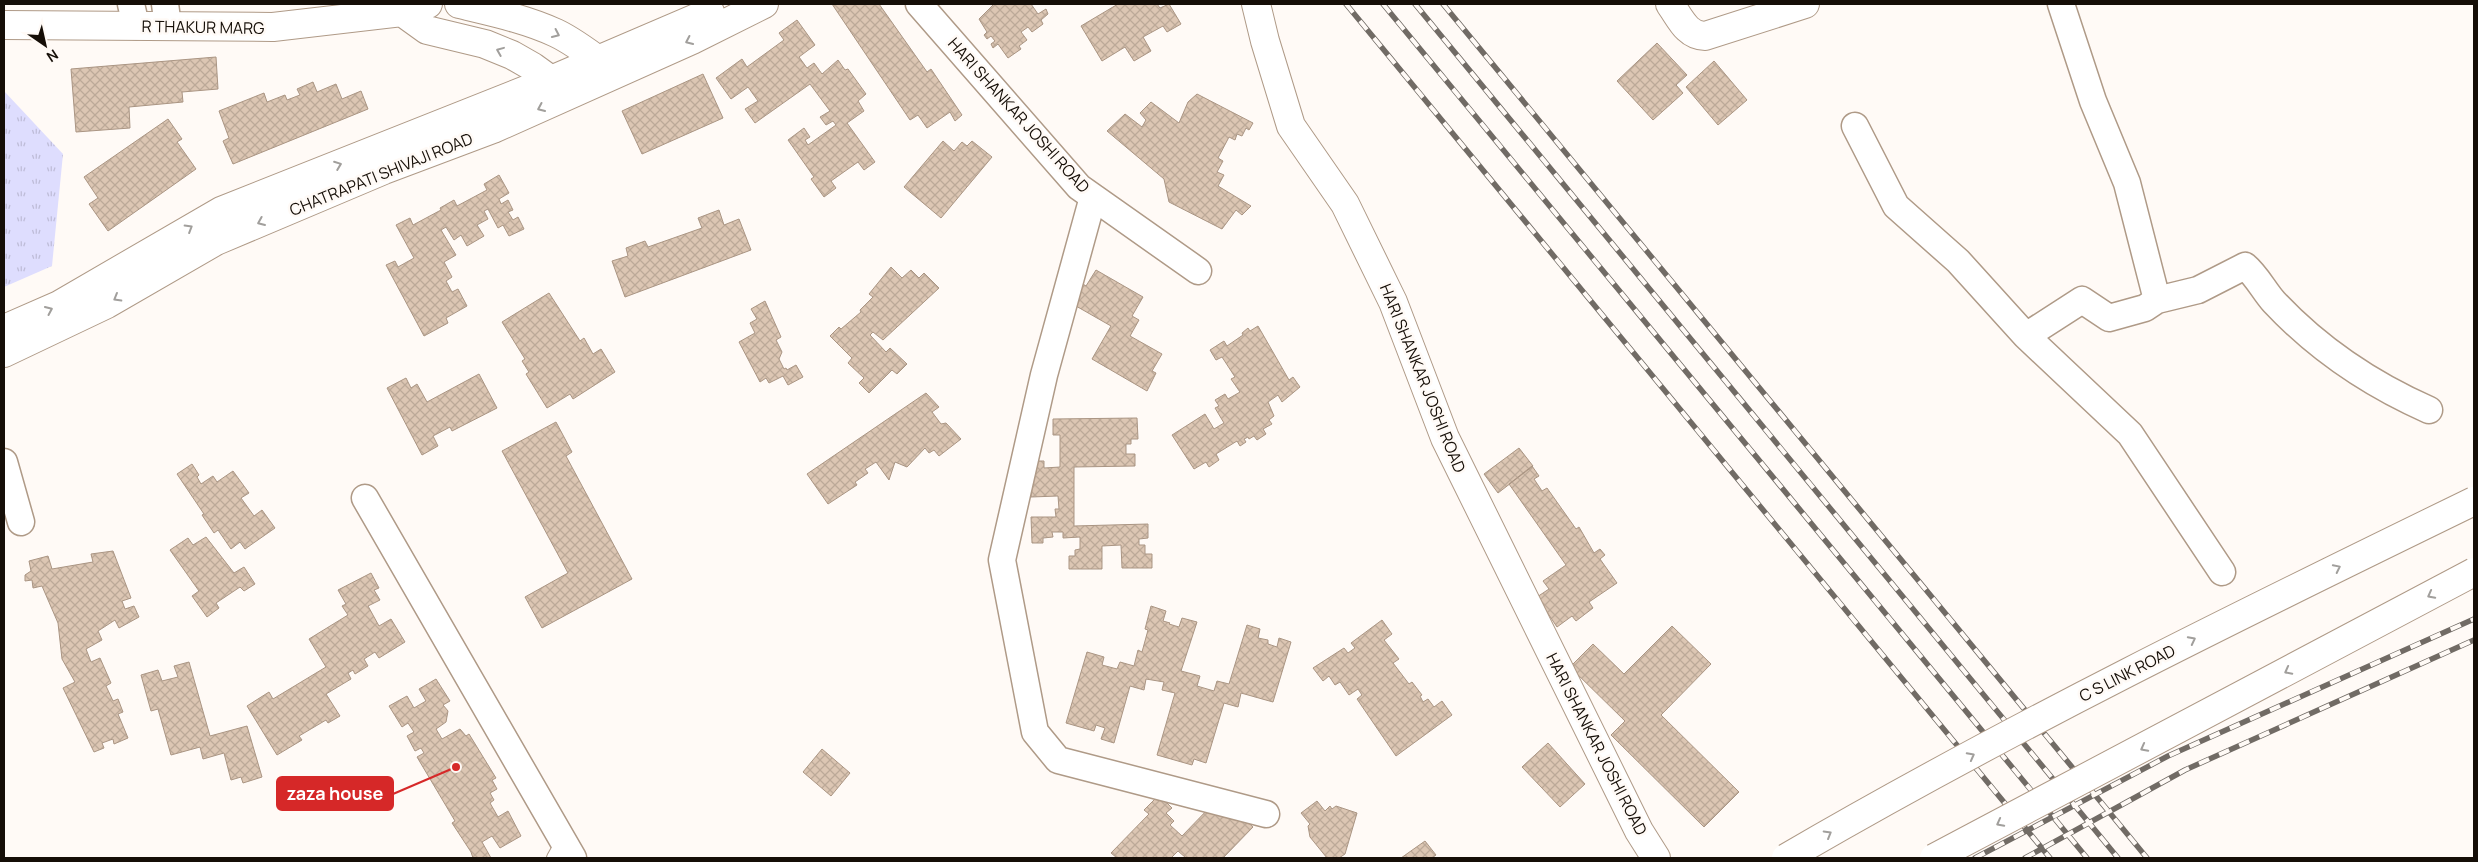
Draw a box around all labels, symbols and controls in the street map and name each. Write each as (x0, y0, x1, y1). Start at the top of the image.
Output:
street label: R THAKUR MARG (141, 15, 265, 39)
north arrow (20, 20, 70, 70)
one-way arrow (551, 28, 560, 38)
street label: HARI SHANKAR JOSHI ROAD (943, 33, 1095, 198)
one-way arrow (685, 35, 694, 46)
text: N (43, 46, 62, 67)
one-way arrow (496, 46, 505, 57)
one-way arrow (537, 102, 546, 113)
street label: CHATRAPATI SHIVAJI ROAD (286, 127, 476, 221)
one-way arrow (334, 161, 342, 171)
one-way arrow (257, 216, 266, 227)
one-way arrow (183, 225, 192, 235)
street label: HARI SHANKAR JOSHI ROAD (1375, 280, 1471, 476)
one-way arrow (113, 291, 122, 301)
one-way arrow (44, 306, 53, 316)
one-way arrow (2332, 564, 2341, 574)
one-way arrow (2428, 589, 2437, 599)
one-way arrow (2187, 636, 2196, 646)
street label: C S LINK ROAD (2075, 639, 2179, 707)
street label: HARI SHANKAR JOSHI ROAD (1541, 649, 1653, 839)
one-way arrow (2284, 665, 2293, 675)
one-way arrow (2140, 741, 2149, 751)
one-way arrow (1965, 752, 1974, 762)
callout: zaza house (277, 777, 393, 810)
text: zaza house (287, 781, 384, 805)
one-way arrow (1997, 817, 2006, 827)
one-way arrow (1823, 830, 1832, 840)

